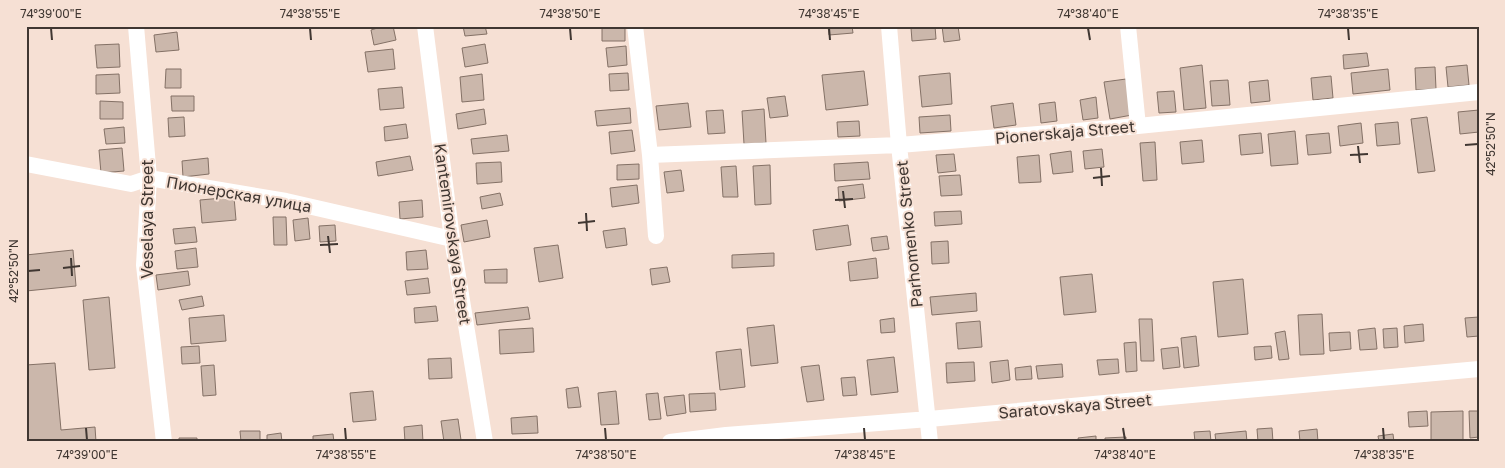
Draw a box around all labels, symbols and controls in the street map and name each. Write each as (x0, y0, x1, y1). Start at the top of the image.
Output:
text: 74°39'00"E (20, 6, 82, 21)
text: 74°38'55"E (280, 6, 340, 21)
text: 74°38'50"E (539, 6, 601, 21)
text: 74°38'45"E (798, 6, 860, 21)
text: 74°38'40"E (1057, 6, 1119, 21)
text: 74°38'35"E (1318, 6, 1378, 21)
text: 42°52'50"N (1483, 112, 1498, 176)
street label: Pionerskaja Street (994, 116, 1136, 148)
street label: Kantemirovskaya Street (430, 142, 476, 326)
street label: Veselaya Street (137, 159, 157, 279)
street label: Parhomenko Street (891, 159, 927, 309)
street label: Пионерская улица (165, 171, 313, 217)
text: 42°52'50"N (6, 239, 21, 303)
street label: Saratovskaya Street (997, 389, 1153, 423)
text: 74°39'00"E (56, 447, 118, 462)
text: 74°38'55"E (316, 447, 376, 462)
text: 74°38'50"E (575, 447, 637, 462)
text: 74°38'45"E (834, 447, 896, 462)
text: 74°38'40"E (1094, 447, 1156, 462)
text: 74°38'35"E (1354, 447, 1414, 462)

